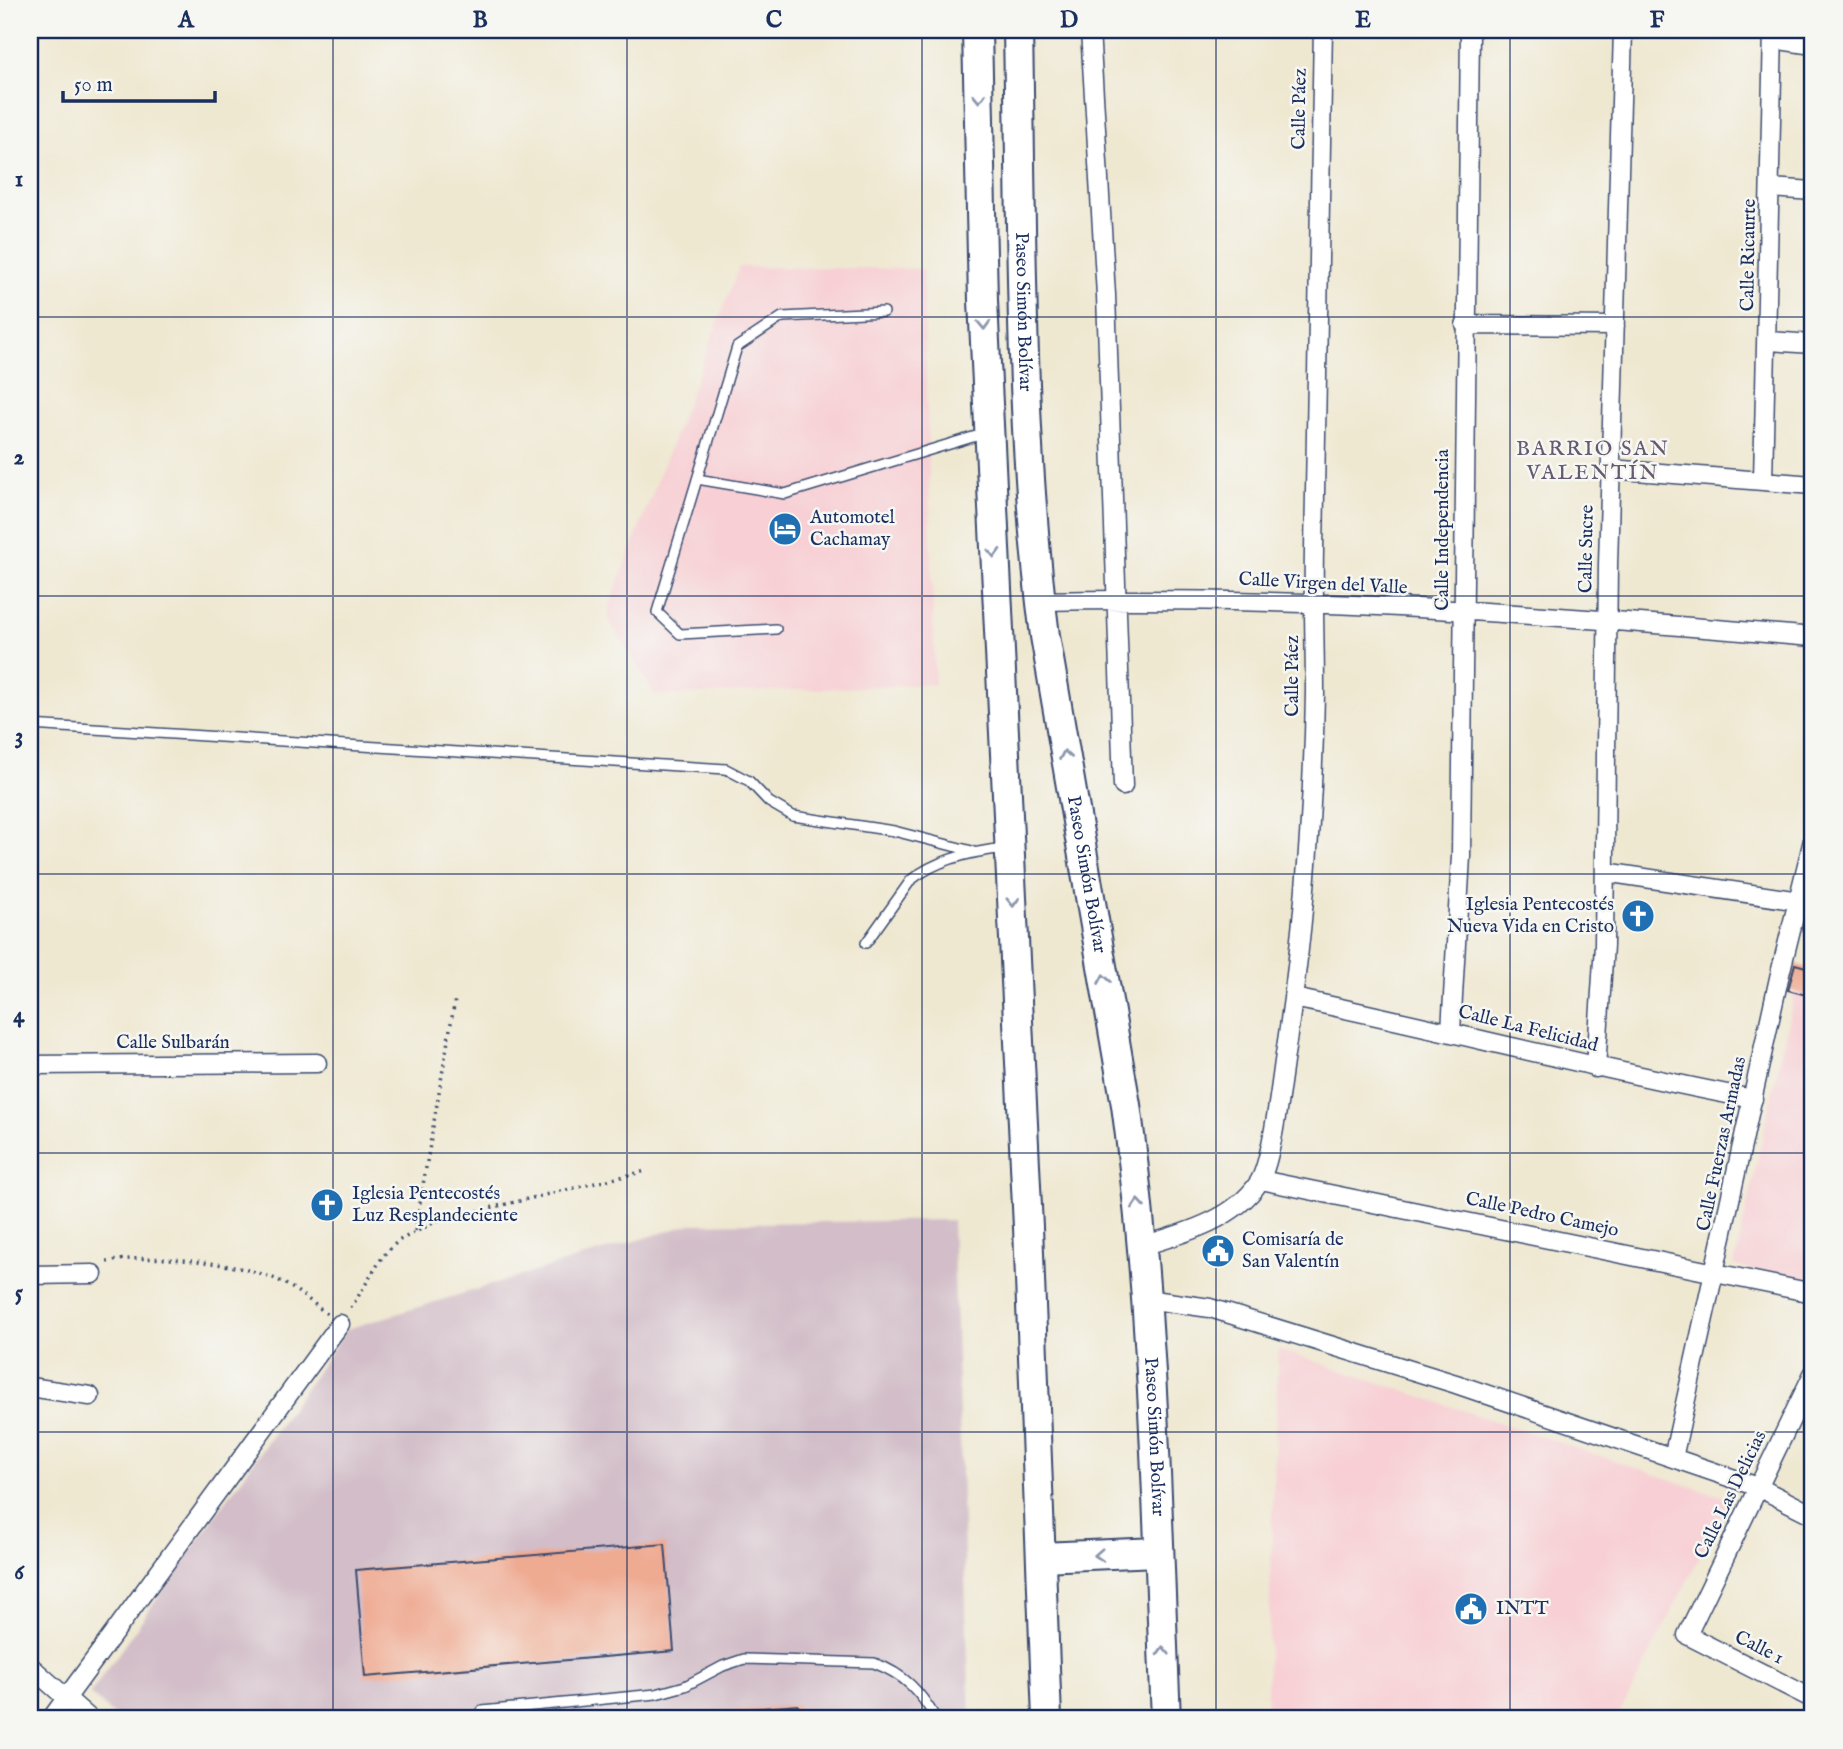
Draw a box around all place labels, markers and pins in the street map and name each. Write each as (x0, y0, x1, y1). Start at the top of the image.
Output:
place label: Automotel Cachamay (809, 506, 895, 552)
hotel icon: Automotel Cachamay (766, 510, 804, 548)
place label: Iglesia Pentecostés Nueva Vida en Cristo (1447, 893, 1614, 939)
church icon: Iglesia Pentecostés Nueva Vida en Cristo (1619, 897, 1657, 935)
place label: Iglesia Pentecostés Luz Resplandeciente (352, 1182, 518, 1228)
church icon: Iglesia Pentecostés Luz Resplandeciente (308, 1186, 346, 1224)
place label: Comisaría de San Valentín (1242, 1228, 1344, 1274)
public building icon: Comisaría de San Valentín (1199, 1232, 1237, 1270)
public building icon: INTT (1452, 1590, 1490, 1628)
place label: INTT (1496, 1597, 1549, 1621)

